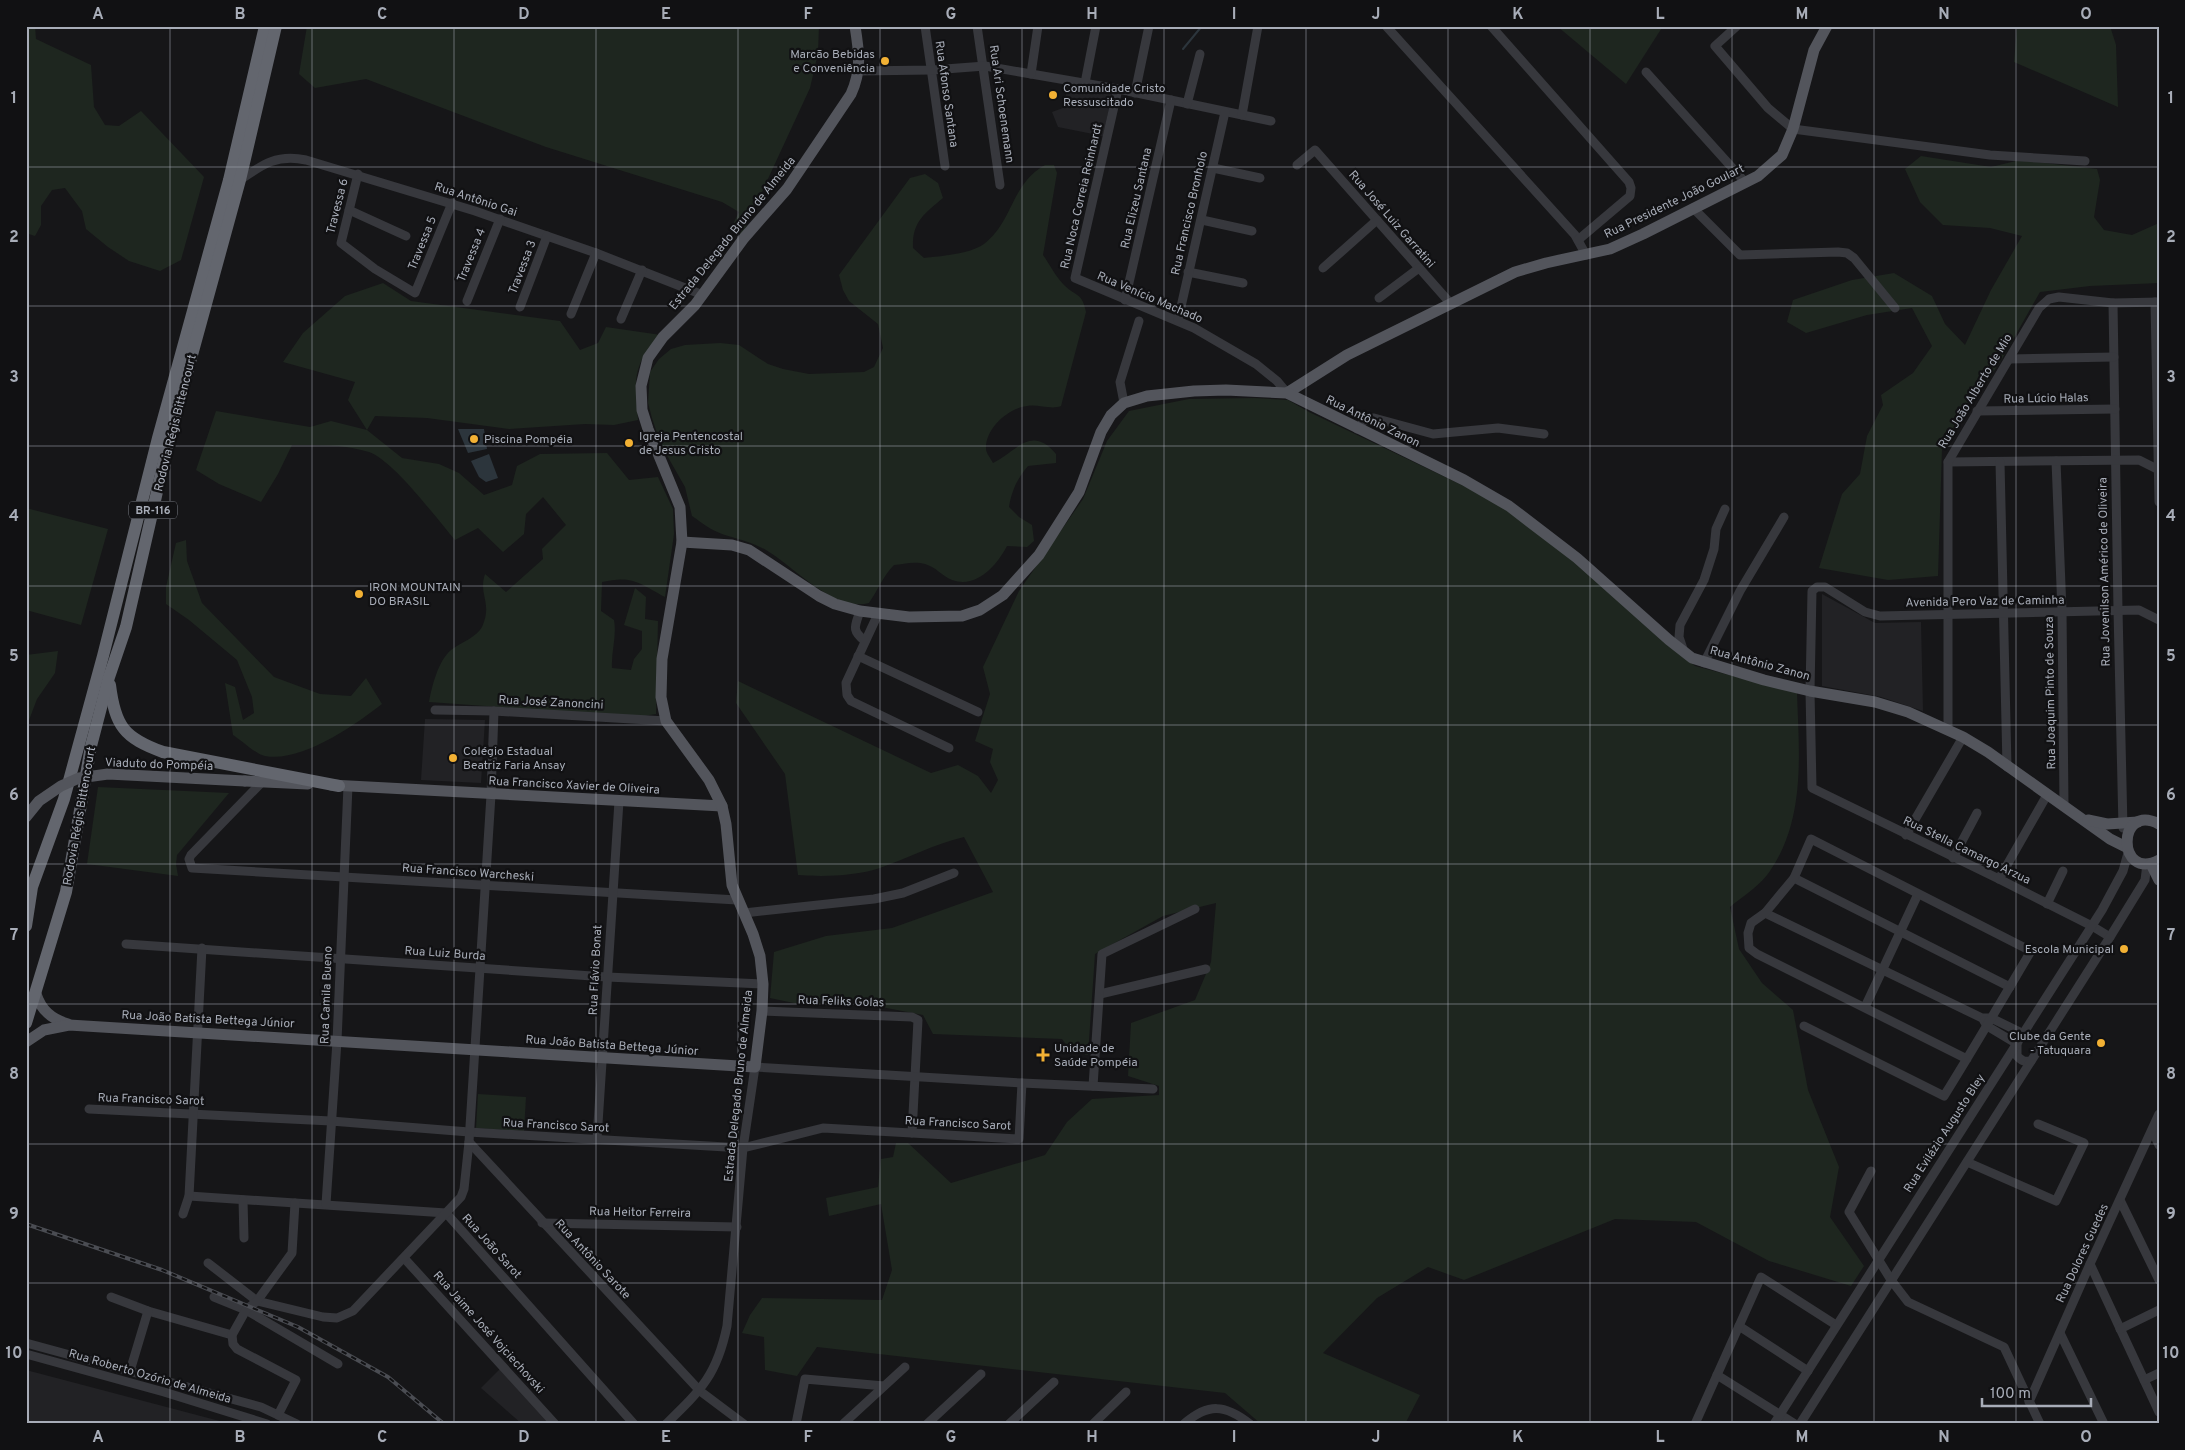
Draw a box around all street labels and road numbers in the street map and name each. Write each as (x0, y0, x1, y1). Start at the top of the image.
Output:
street label: Rua Afonso Santana (931, 40, 961, 149)
street label: Rua Ari Schoenemann (985, 44, 1017, 164)
street label: Rua Noca Correia Reinhardt (1057, 122, 1107, 271)
street label: Rua Elizeu Santana (1118, 146, 1156, 250)
street label: Rua Francisco Bronholo (1168, 149, 1212, 277)
street label: Estrada Delegado Bruno de Almeida (666, 154, 800, 314)
street label: Rua Presidente João Goulart (1602, 161, 1747, 243)
street label: Rua José Luiz Garratini (1344, 168, 1438, 272)
street label: Travessa 6 (323, 177, 353, 236)
street label: Rua Antônio Gai (432, 179, 519, 221)
street label: Travessa 5 (405, 214, 441, 273)
street label: Travessa 4 (454, 226, 490, 285)
street label: Travessa 3 (505, 238, 541, 297)
street label: Rua Venício Machado (1094, 268, 1205, 328)
street label: Rua João Alberto de Mio (1935, 331, 2017, 452)
street label: Rodovia Régis Bittencourt (151, 353, 201, 494)
street label: Rua Lúcio Halas (2003, 390, 2089, 408)
street label: Rua Antônio Zanon (1323, 392, 1422, 452)
street label: Rua Jovenilson Américo de Oliveira (2095, 477, 2115, 667)
road number: BR-116 (129, 502, 177, 518)
street label: Avenida Pero Vaz de Caminha (1905, 593, 2065, 611)
street label: Rua Joaquim Pinto de Souza (2042, 616, 2060, 770)
street label: Rua Antônio Zanon (1708, 643, 1812, 685)
street label: Rua José Zanoncini (498, 692, 604, 714)
street label: Rodovia Régis Bittencourt (60, 745, 100, 887)
street label: Viaduto do Pompéia (105, 755, 213, 775)
street label: Rua Francisco Xavier de Oliveira (488, 774, 660, 798)
street label: Rua Stella Camargo Arzua (1900, 813, 2033, 889)
street label: Rua Francisco Warcheski (401, 860, 534, 886)
street label: Rua Flávio Bonat (586, 924, 606, 1016)
street label: Rua Luiz Burda (404, 943, 486, 965)
street label: Rua Camila Bueno (317, 945, 337, 1044)
street label: Estrada Delegado Bruno de Almeida (721, 989, 757, 1183)
street label: Rua Feliks Golas (797, 992, 885, 1012)
street label: Rua João Batista Bettega Júnior (121, 1007, 295, 1033)
street label: Rua João Batista Bettega Júnior (525, 1032, 699, 1060)
street label: Rua Evilázio Augusto Bley (1900, 1071, 1989, 1196)
street label: Rua Francisco Sarot (97, 1090, 205, 1110)
street label: Rua Francisco Sarot (904, 1113, 1012, 1135)
street label: Rua Francisco Sarot (502, 1115, 610, 1137)
street label: Rua Dolores Guedes (2053, 1201, 2113, 1306)
street label: Rua Heitor Ferreira (589, 1204, 691, 1222)
street label: Rua João Sarot (458, 1211, 525, 1282)
street label: Rua Antônio Sarote (551, 1216, 634, 1303)
street label: Rua Jaime José Vojciechovski (429, 1268, 548, 1397)
street label: Rua Roberto Ozório de Almeida (67, 1346, 233, 1408)

